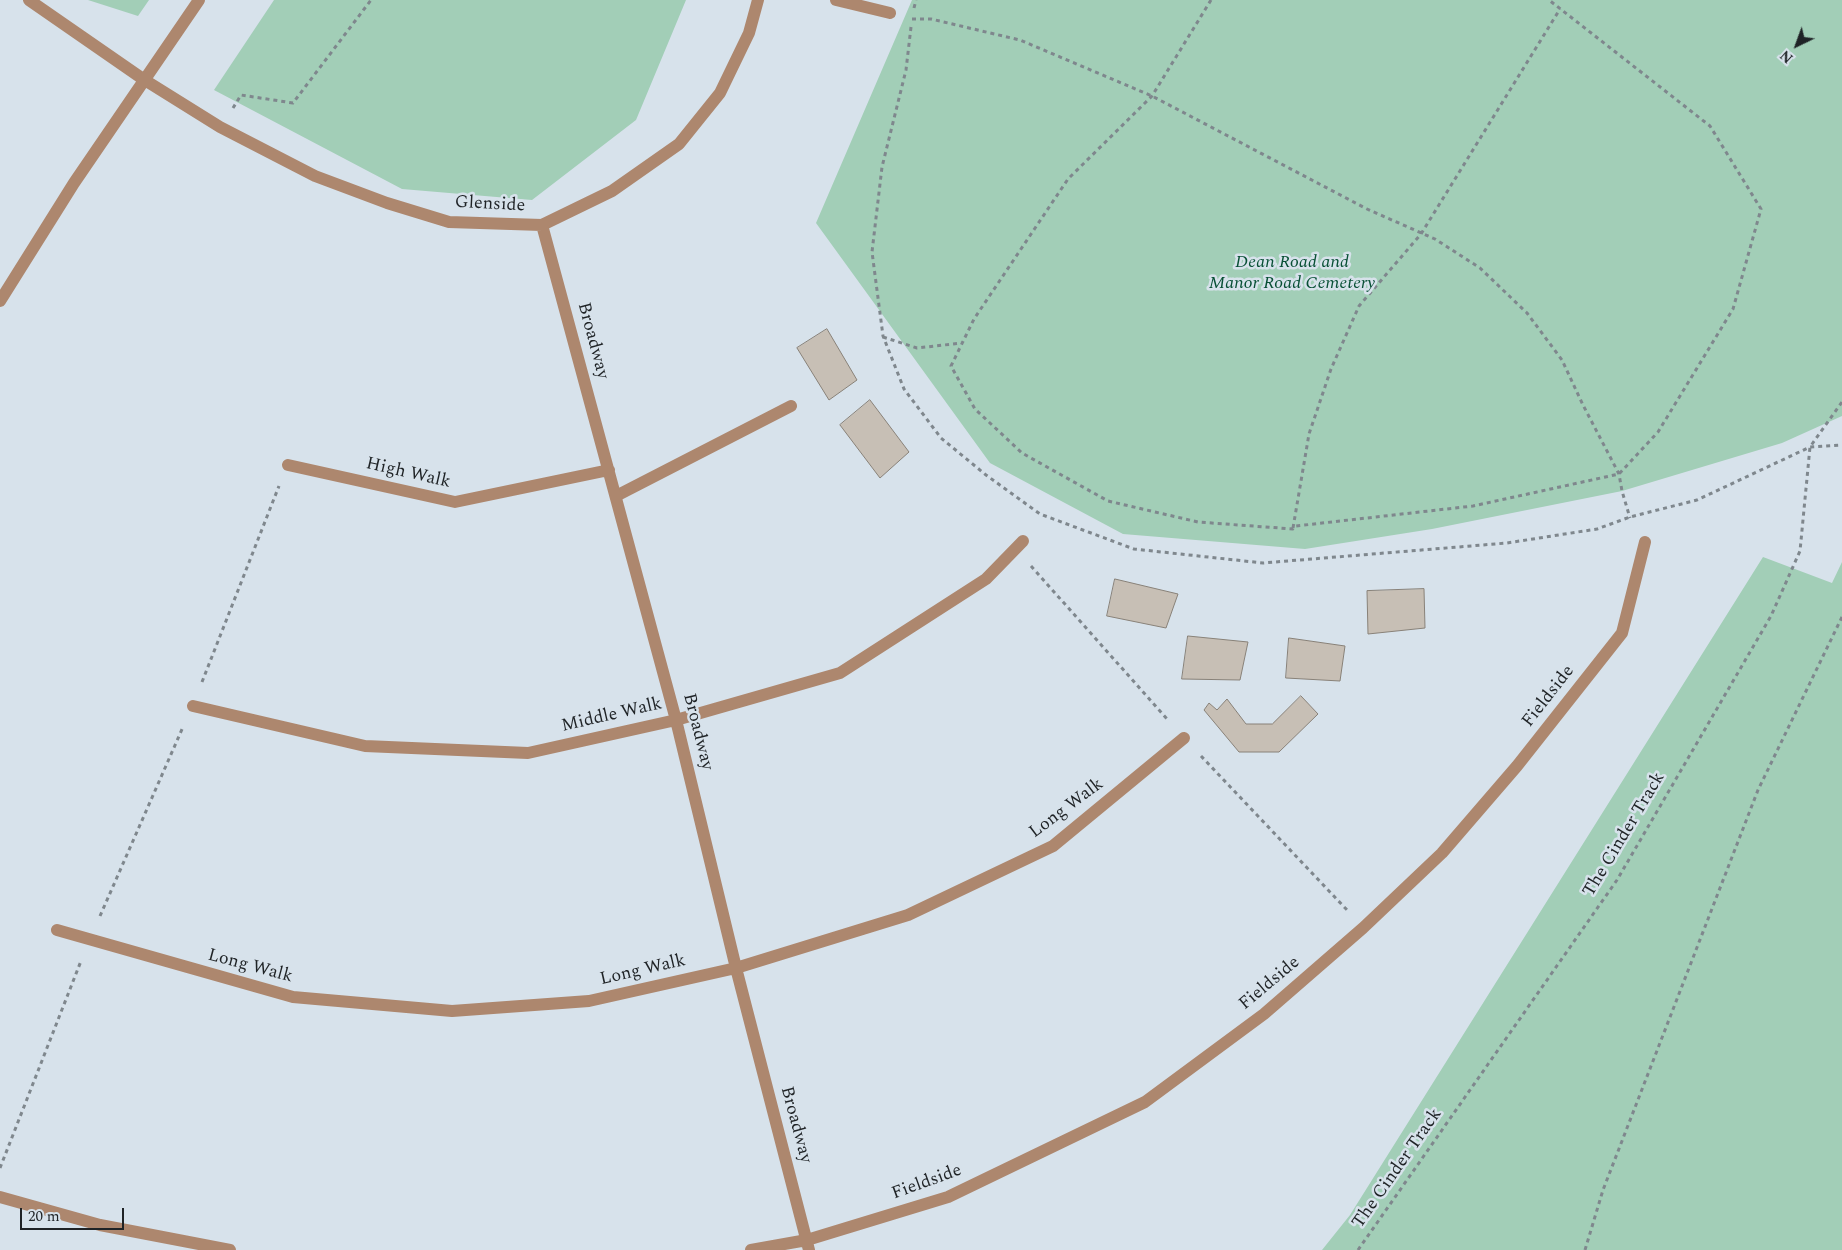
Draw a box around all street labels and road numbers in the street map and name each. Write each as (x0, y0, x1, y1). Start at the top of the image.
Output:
street label: Glenside (454, 192, 526, 218)
street label: Broadway (571, 300, 613, 382)
street label: High Walk (364, 454, 452, 494)
street label: Fieldside (1518, 662, 1580, 732)
street label: Broadway (677, 691, 717, 773)
street label: Middle Walk (559, 694, 665, 738)
street label: The Cinder Track (1579, 769, 1671, 901)
street label: Long Walk (1026, 774, 1108, 844)
street label: Long Walk (205, 945, 295, 989)
street label: Long Walk (598, 951, 688, 991)
street label: Fieldside (1235, 952, 1305, 1016)
street label: Broadway (774, 1084, 816, 1166)
street label: The Cinder Track (1348, 1105, 1448, 1233)
street label: Fieldside (889, 1160, 965, 1206)

